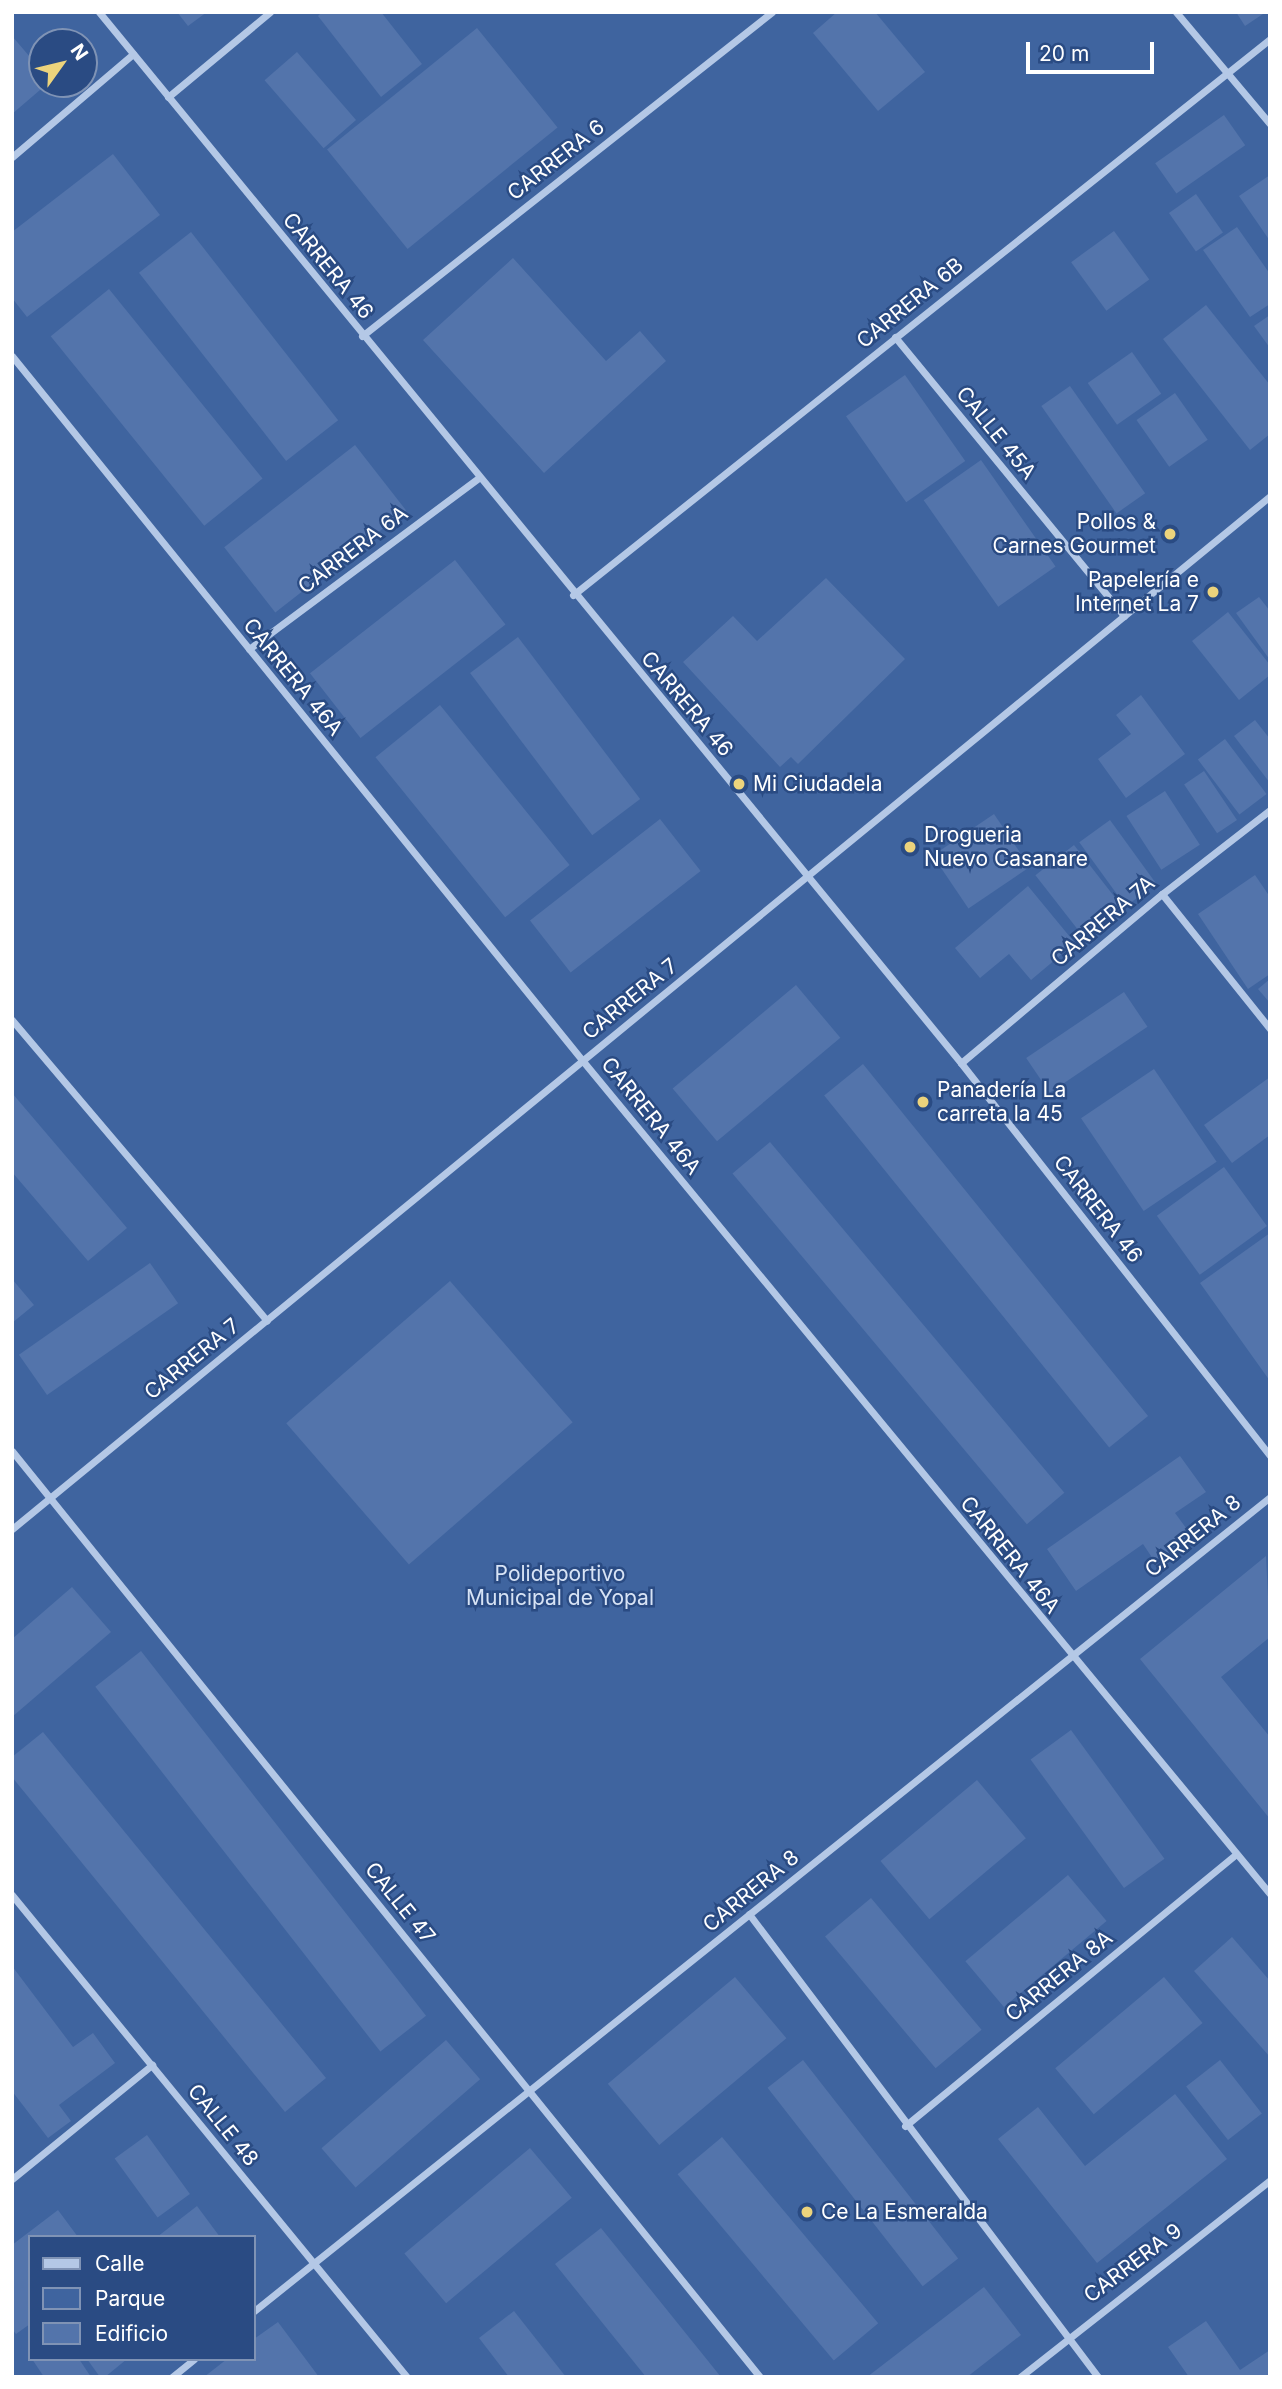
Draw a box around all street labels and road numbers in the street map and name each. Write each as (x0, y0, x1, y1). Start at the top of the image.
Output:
street label: CARRERA 6 (503, 114, 609, 206)
street label: CARRERA 46 (277, 208, 379, 324)
street label: CARRERA 6B (852, 252, 968, 354)
street label: CALLE 45A (951, 381, 1041, 485)
street label: CARRERA 6A (293, 501, 413, 599)
street label: CARRERA 46A (238, 613, 348, 741)
street label: CARRERA 46 (636, 646, 738, 762)
street label: CARRERA 7A (1046, 871, 1160, 971)
street label: CARRERA 7 (577, 953, 683, 1045)
street label: CARRERA 46A (596, 1052, 706, 1180)
street label: CARRERA 46 (1048, 1150, 1148, 1268)
street label: CARRERA 7 (139, 1313, 245, 1405)
street label: CARRERA 8 (1140, 1490, 1246, 1582)
street label: CARRERA 46A (955, 1491, 1065, 1619)
street label: CARRERA 8 (698, 1845, 804, 1937)
street label: CALLE 47 (360, 1857, 440, 1949)
street label: CARRERA 8A (1000, 1925, 1118, 2027)
street label: CALLE 48 (182, 2079, 264, 2171)
street label: CARRERA 9 (1079, 2218, 1187, 2308)

